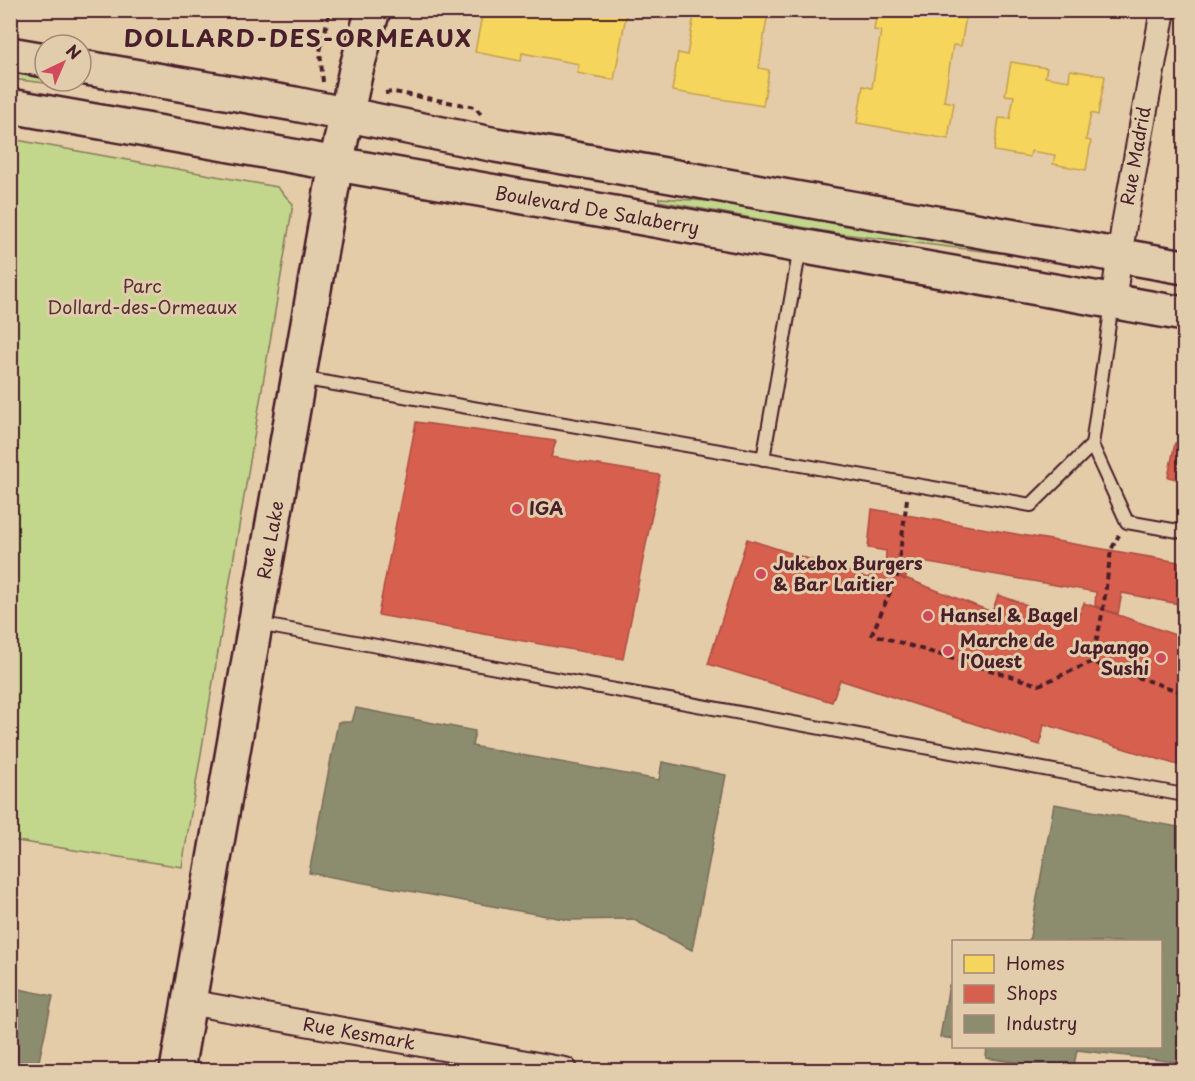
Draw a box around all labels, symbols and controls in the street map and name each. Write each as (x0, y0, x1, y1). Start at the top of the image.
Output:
district label: DOLLARD-DES-ORMEAUX (124, 19, 472, 55)
north arrow (33, 33, 93, 93)
text: N (61, 38, 87, 65)
street label: Rue Madrid (1113, 104, 1156, 207)
street label: Boulevard De Salaberry (493, 178, 702, 241)
park label: Parc Dollard-des-Ormeaux (47, 272, 237, 320)
place label: IGA (529, 494, 563, 521)
street label: Rue Lake (249, 498, 290, 581)
marker: IGA (510, 502, 524, 516)
place label: Jukebox Burgers & Bar Laitier (773, 549, 923, 597)
marker: Jukebox Burgers & Bar Laitier (754, 567, 768, 581)
place label: Hansel & Bagel (940, 601, 1078, 628)
marker: Hansel & Bagel (921, 609, 935, 623)
place label: Marche de l'Ouest (960, 626, 1055, 674)
place label: Japango Sushi (1069, 633, 1149, 681)
marker: Marche de l'Ouest (941, 644, 955, 658)
marker: Japango Sushi (1154, 651, 1168, 665)
legend (952, 940, 1162, 1048)
text: Homes (1006, 949, 1064, 976)
text: Shops (1006, 979, 1057, 1006)
street label: Rue Kesmark (301, 1009, 418, 1056)
text: Industry (1006, 1009, 1077, 1036)

